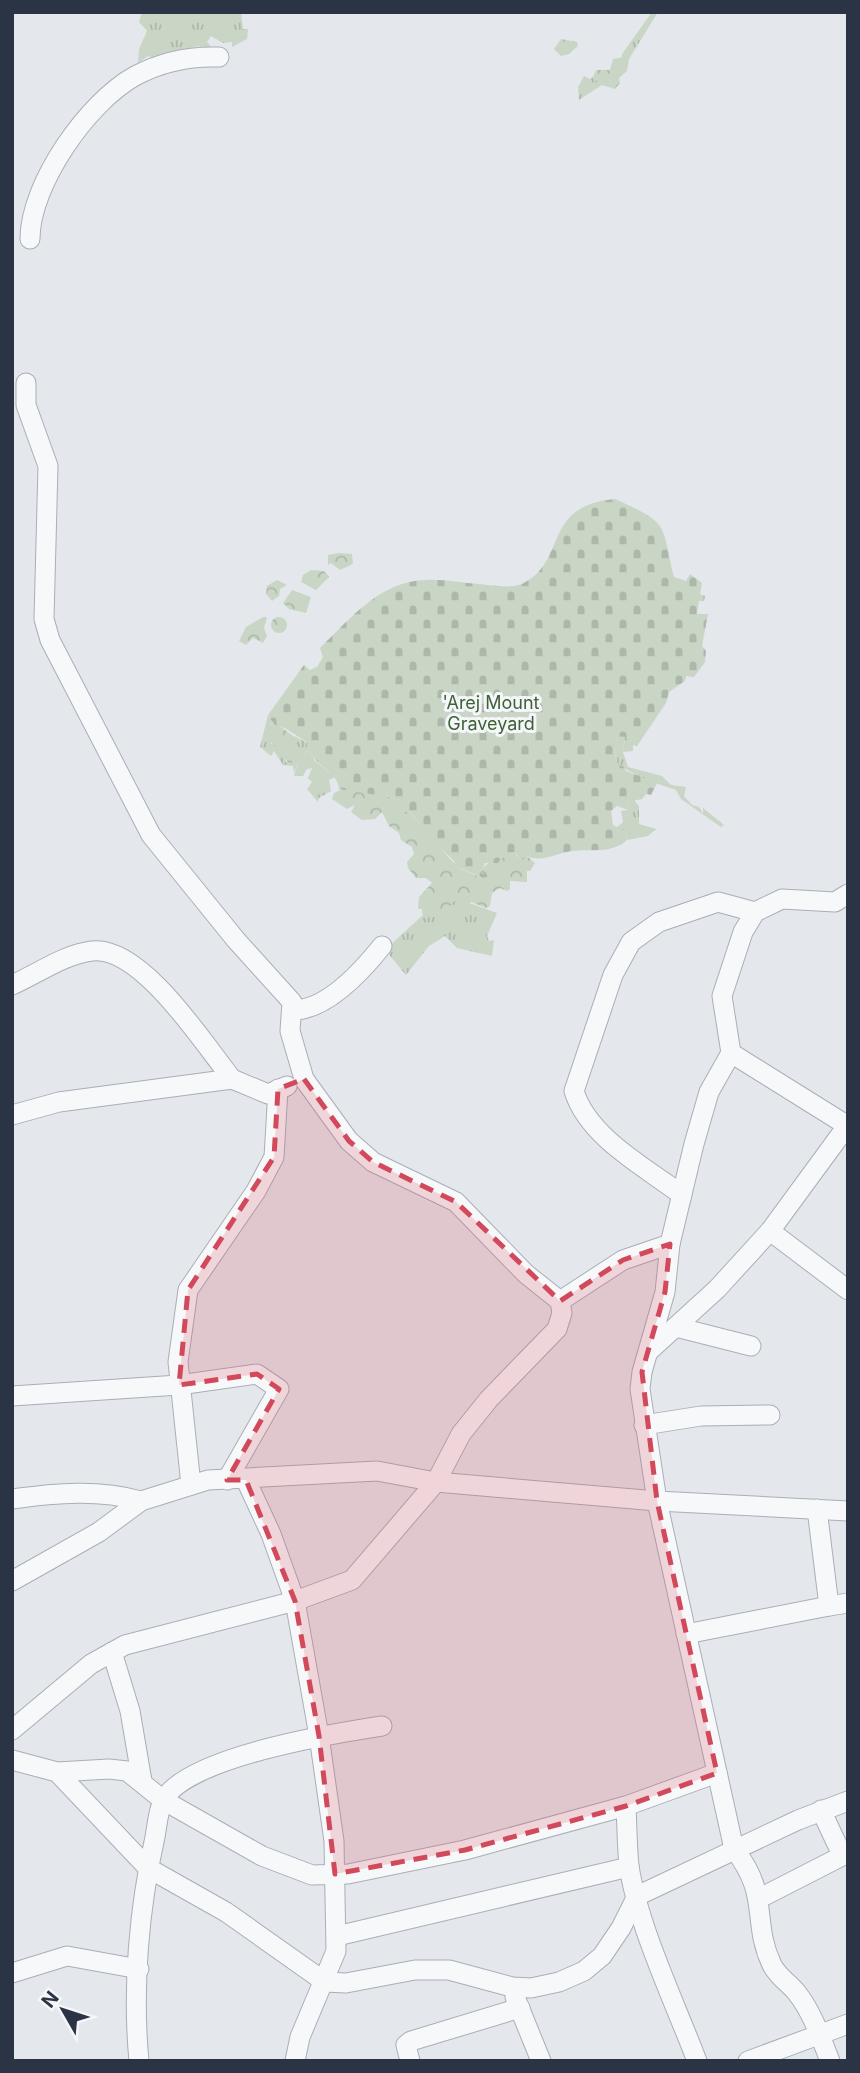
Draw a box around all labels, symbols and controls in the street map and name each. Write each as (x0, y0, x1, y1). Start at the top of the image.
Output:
park label: 'Arej Mount Graveyard (442, 692, 540, 734)
north arrow (28, 1975, 98, 2045)
text: N (37, 1987, 64, 2012)

